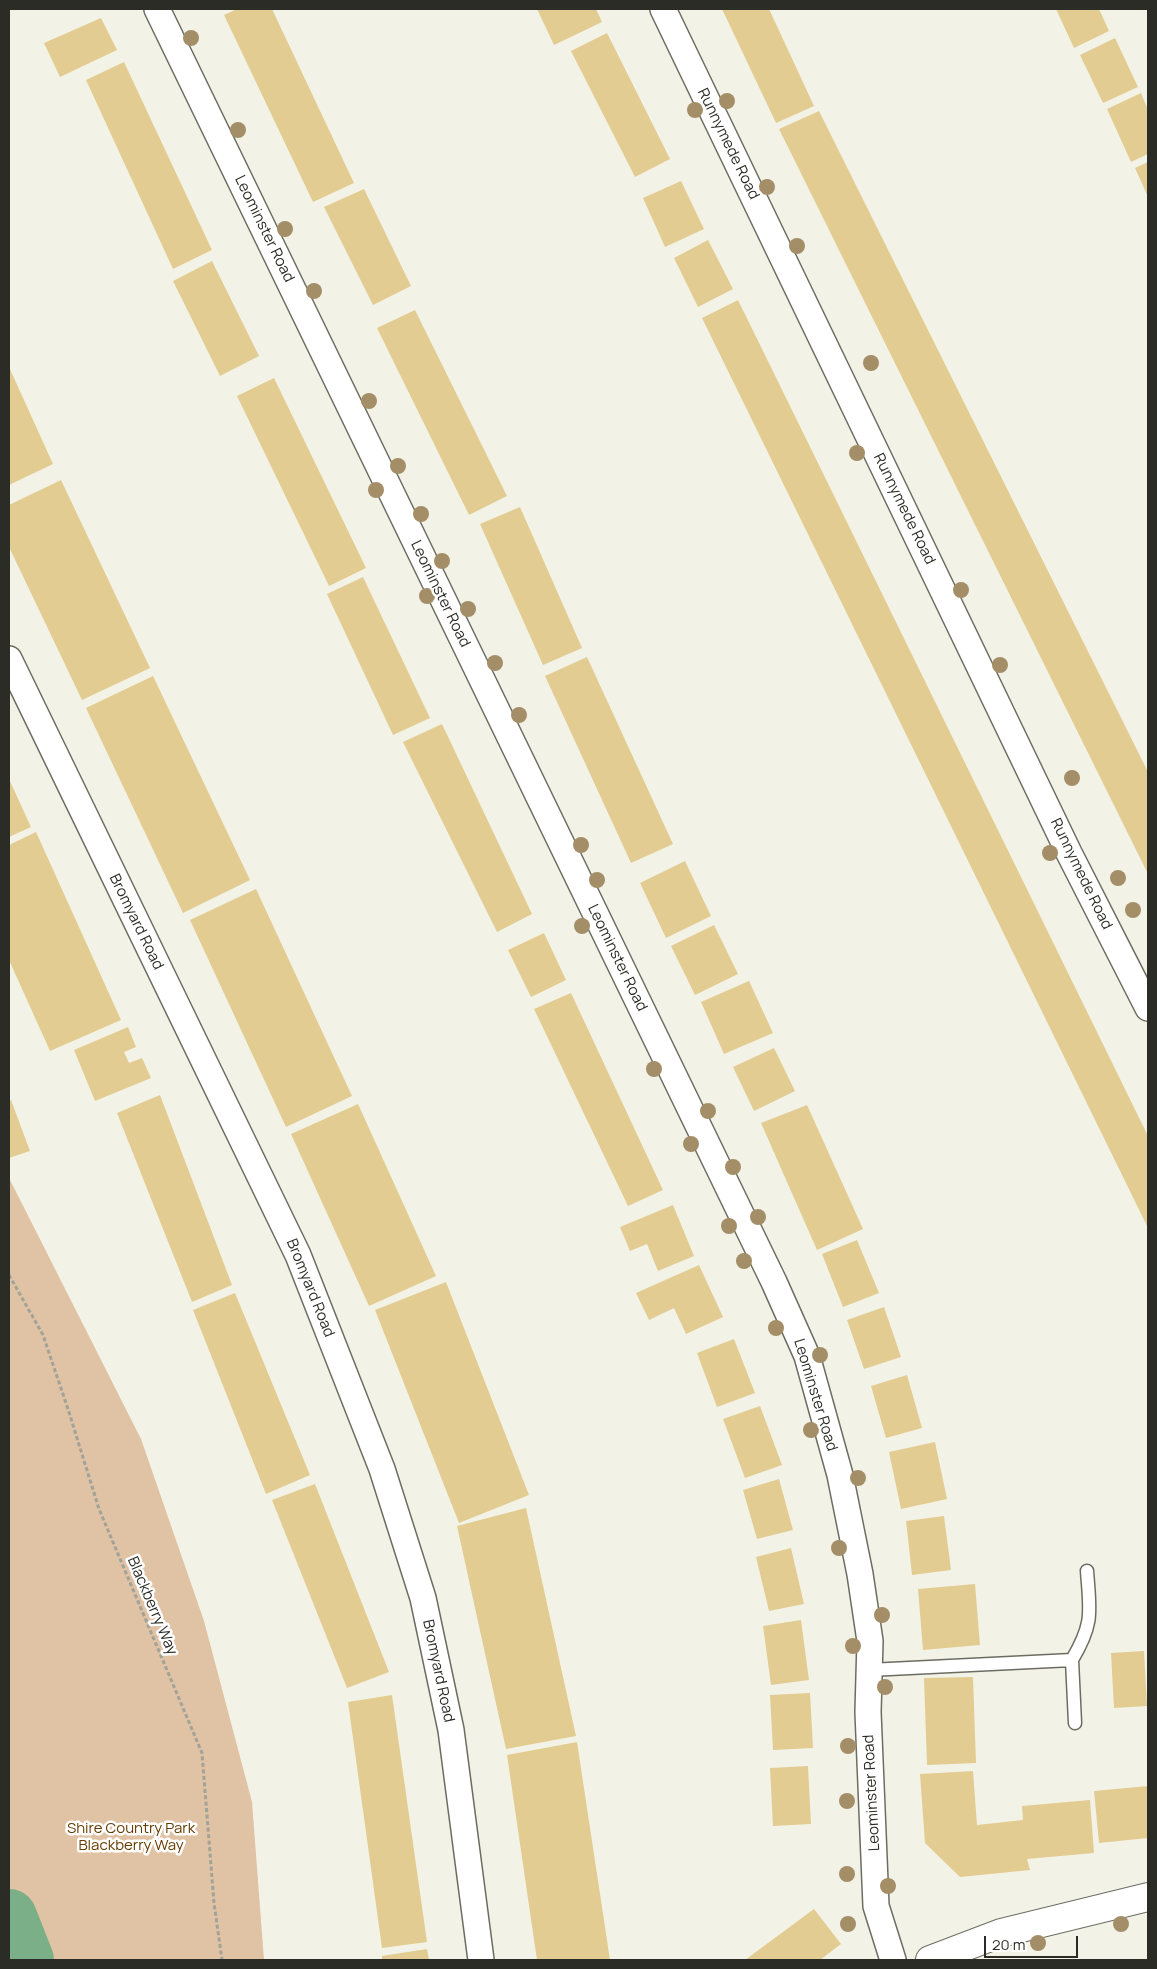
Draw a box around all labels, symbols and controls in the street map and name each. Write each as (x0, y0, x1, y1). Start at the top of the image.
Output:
street label: Runnymede Road (693, 85, 763, 203)
street label: Leominster Road (230, 173, 298, 285)
street label: Runnymede Road (869, 450, 939, 568)
street label: Leominster Road (406, 538, 474, 650)
street label: Runnymede Road (1046, 815, 1116, 933)
street label: Bromyard Road (105, 871, 167, 973)
street label: Leominster Road (583, 902, 651, 1014)
street label: Bromyard Road (282, 1236, 338, 1340)
street label: Leominster Road (789, 1337, 841, 1453)
street label: Blackberry Way (123, 1554, 181, 1658)
street label: Bromyard Road (418, 1618, 458, 1724)
street label: Leominster Road (860, 1734, 884, 1852)
park label: Shire Country Park Blackberry Way (67, 1820, 195, 1855)
scale bar (987, 1926, 1081, 1958)
text: 20 m (992, 1934, 1025, 1955)

